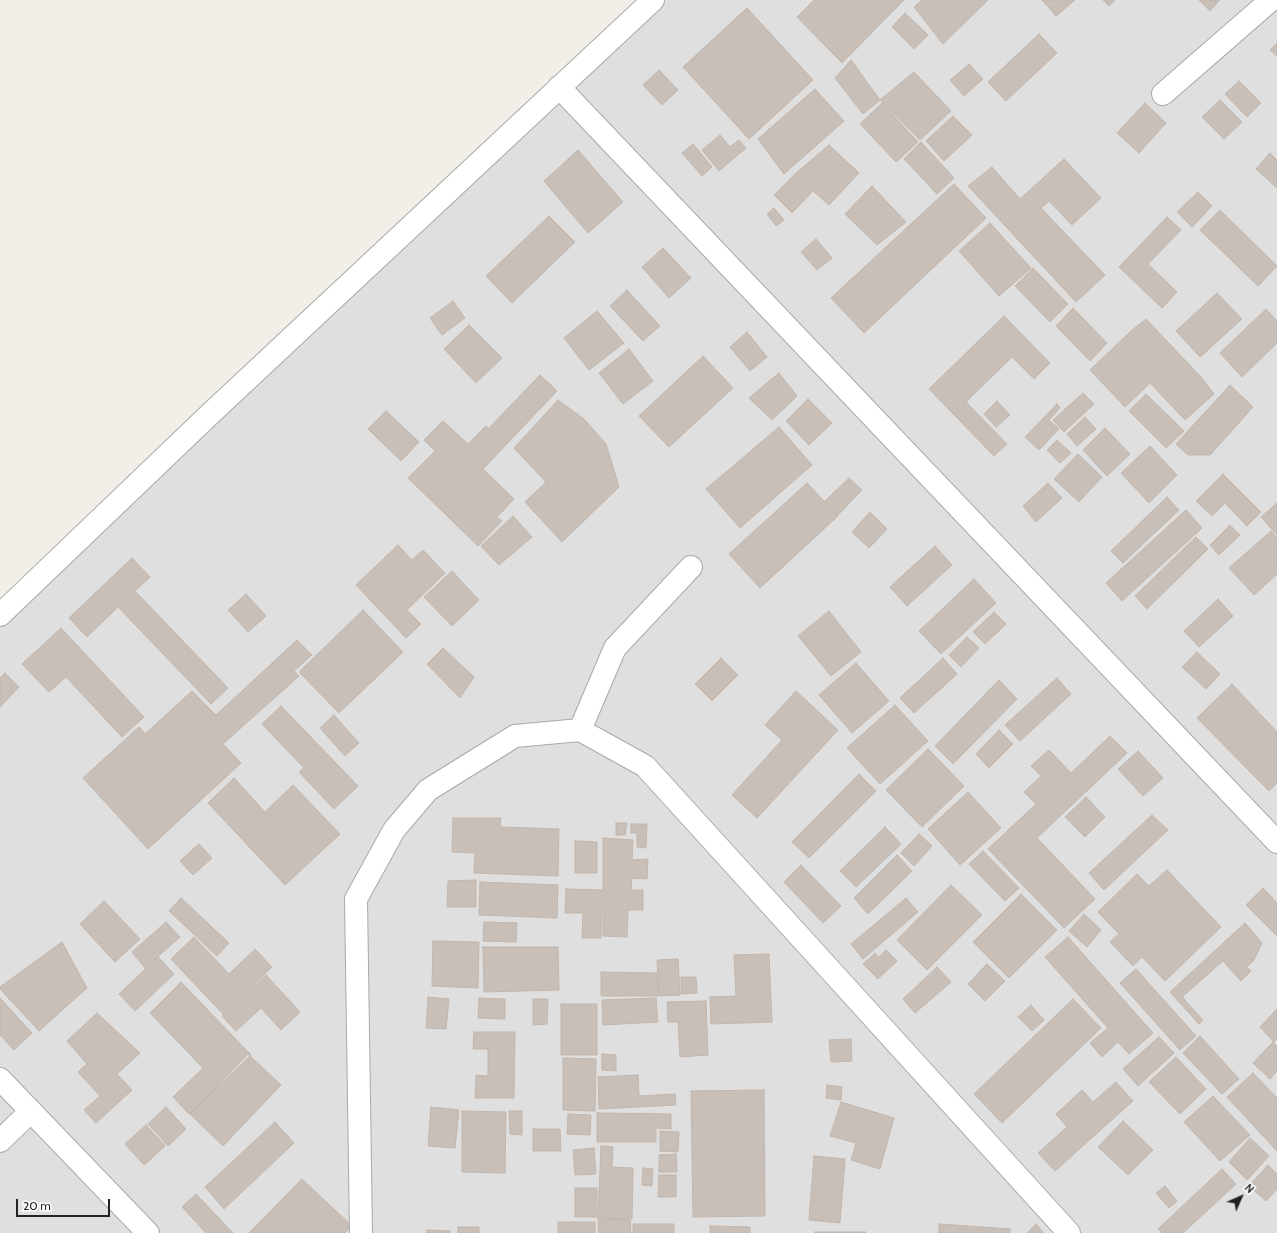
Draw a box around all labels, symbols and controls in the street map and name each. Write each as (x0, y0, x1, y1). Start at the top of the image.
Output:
north arrow (1221, 1177, 1261, 1217)
text: N (1242, 1181, 1257, 1196)
scale bar (18, 1191, 112, 1217)
text: 20 m (23, 1198, 51, 1213)

